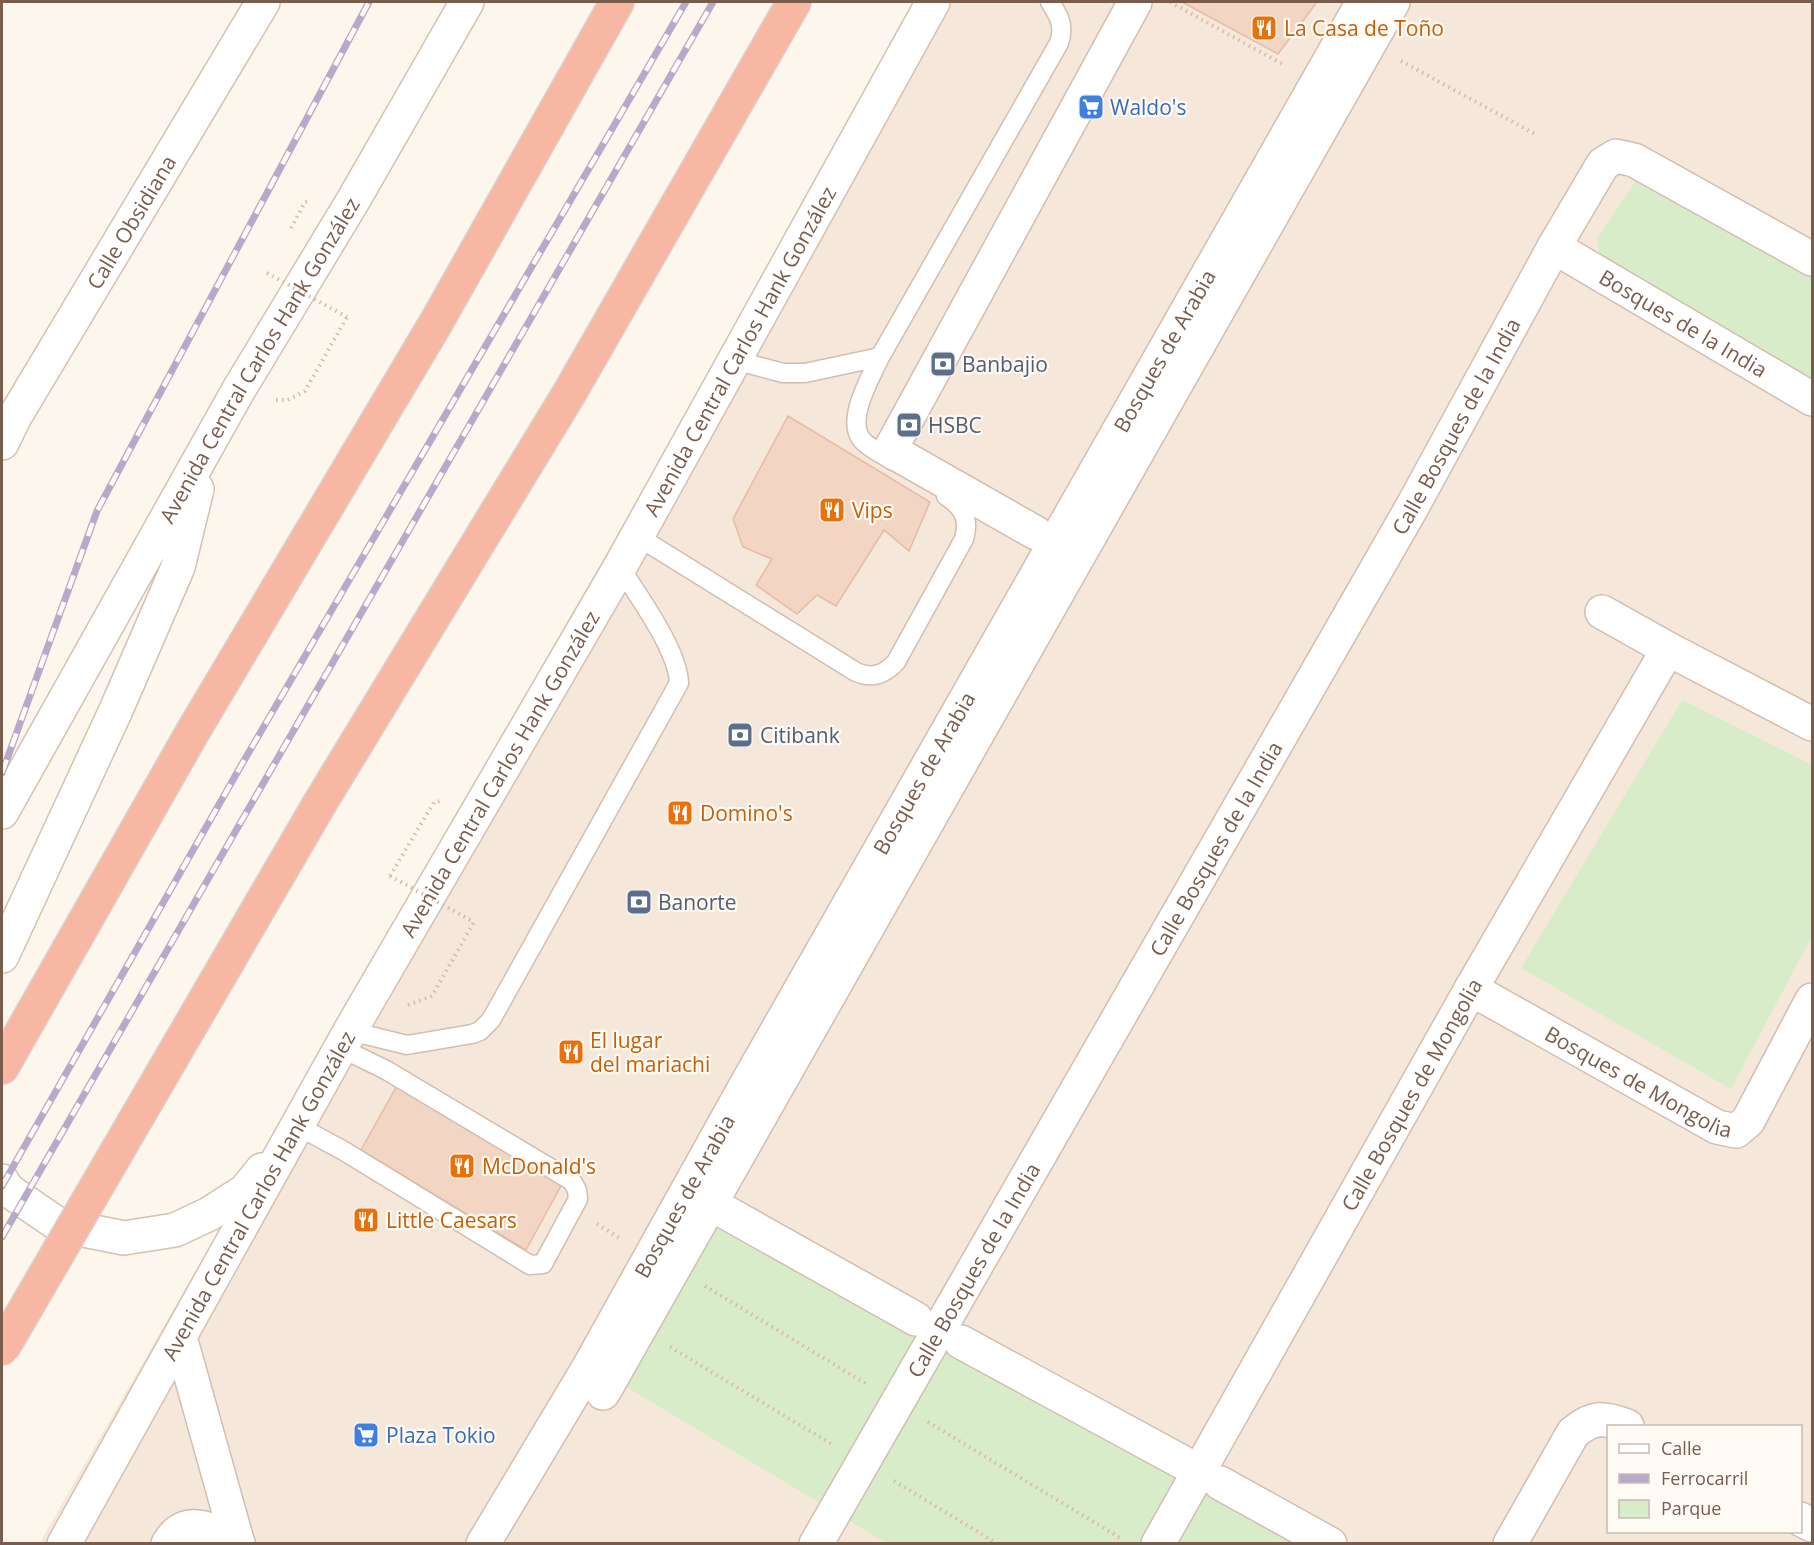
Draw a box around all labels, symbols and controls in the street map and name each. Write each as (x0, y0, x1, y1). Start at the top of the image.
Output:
restaurant icon: La Casa de Toño (1249, 13, 1279, 43)
place label: La Casa de Toño (1284, 14, 1444, 42)
supermarket icon: Waldo's (1076, 92, 1106, 122)
place label: Waldo's (1110, 93, 1186, 121)
street label: Calle Obsidiana (80, 150, 182, 294)
street label: Avenida Central Carlos Hank González (637, 181, 842, 521)
street label: Avenida Central Carlos Hank González (153, 192, 366, 528)
street label: Bosques de la India (1594, 263, 1772, 384)
street label: Bosques de Arabia (1107, 265, 1222, 437)
street label: Calle Bosques de la India (1385, 313, 1527, 540)
bank icon: Banbajio (928, 349, 958, 379)
place label: Banbajio (962, 350, 1048, 378)
bank icon: HSBC (894, 410, 924, 440)
place label: HSBC (928, 411, 982, 439)
restaurant icon: Vips (817, 495, 847, 525)
place label: Vips (852, 496, 893, 524)
street label: Avenida Central Carlos Hank González (394, 605, 606, 942)
street label: Bosques de Arabia (866, 687, 981, 860)
bank icon: Citibank (725, 720, 755, 750)
place label: Citibank (760, 721, 840, 749)
street label: Calle Bosques de la India (1143, 736, 1288, 961)
restaurant icon: Domino's (665, 798, 695, 828)
place label: Domino's (700, 799, 793, 827)
bank icon: Banorte (624, 887, 654, 917)
place label: Banorte (658, 888, 737, 916)
street label: Calle Bosques de Mongolia (1335, 973, 1488, 1216)
street label: Bosques de Mongolia (1540, 1019, 1735, 1144)
street label: Avenida Central Carlos Hank González (155, 1026, 361, 1365)
place label: El lugar del mariachi (590, 1026, 710, 1078)
restaurant icon: El lugar del mariachi (556, 1037, 586, 1067)
street label: Bosques de Arabia (628, 1109, 741, 1283)
restaurant icon: McDonald's (447, 1151, 477, 1181)
place label: McDonald's (482, 1152, 596, 1180)
street label: Calle Bosques de la India (901, 1158, 1046, 1382)
restaurant icon: Little Caesars (351, 1205, 381, 1235)
place label: Little Caesars (386, 1206, 517, 1234)
supermarket icon: Plaza Tokio (351, 1420, 381, 1450)
place label: Plaza Tokio (386, 1421, 496, 1449)
legend (1607, 1425, 1802, 1533)
text: Calle (1661, 1436, 1702, 1460)
text: Ferrocarril (1661, 1466, 1748, 1490)
text: Parque (1661, 1496, 1721, 1520)

